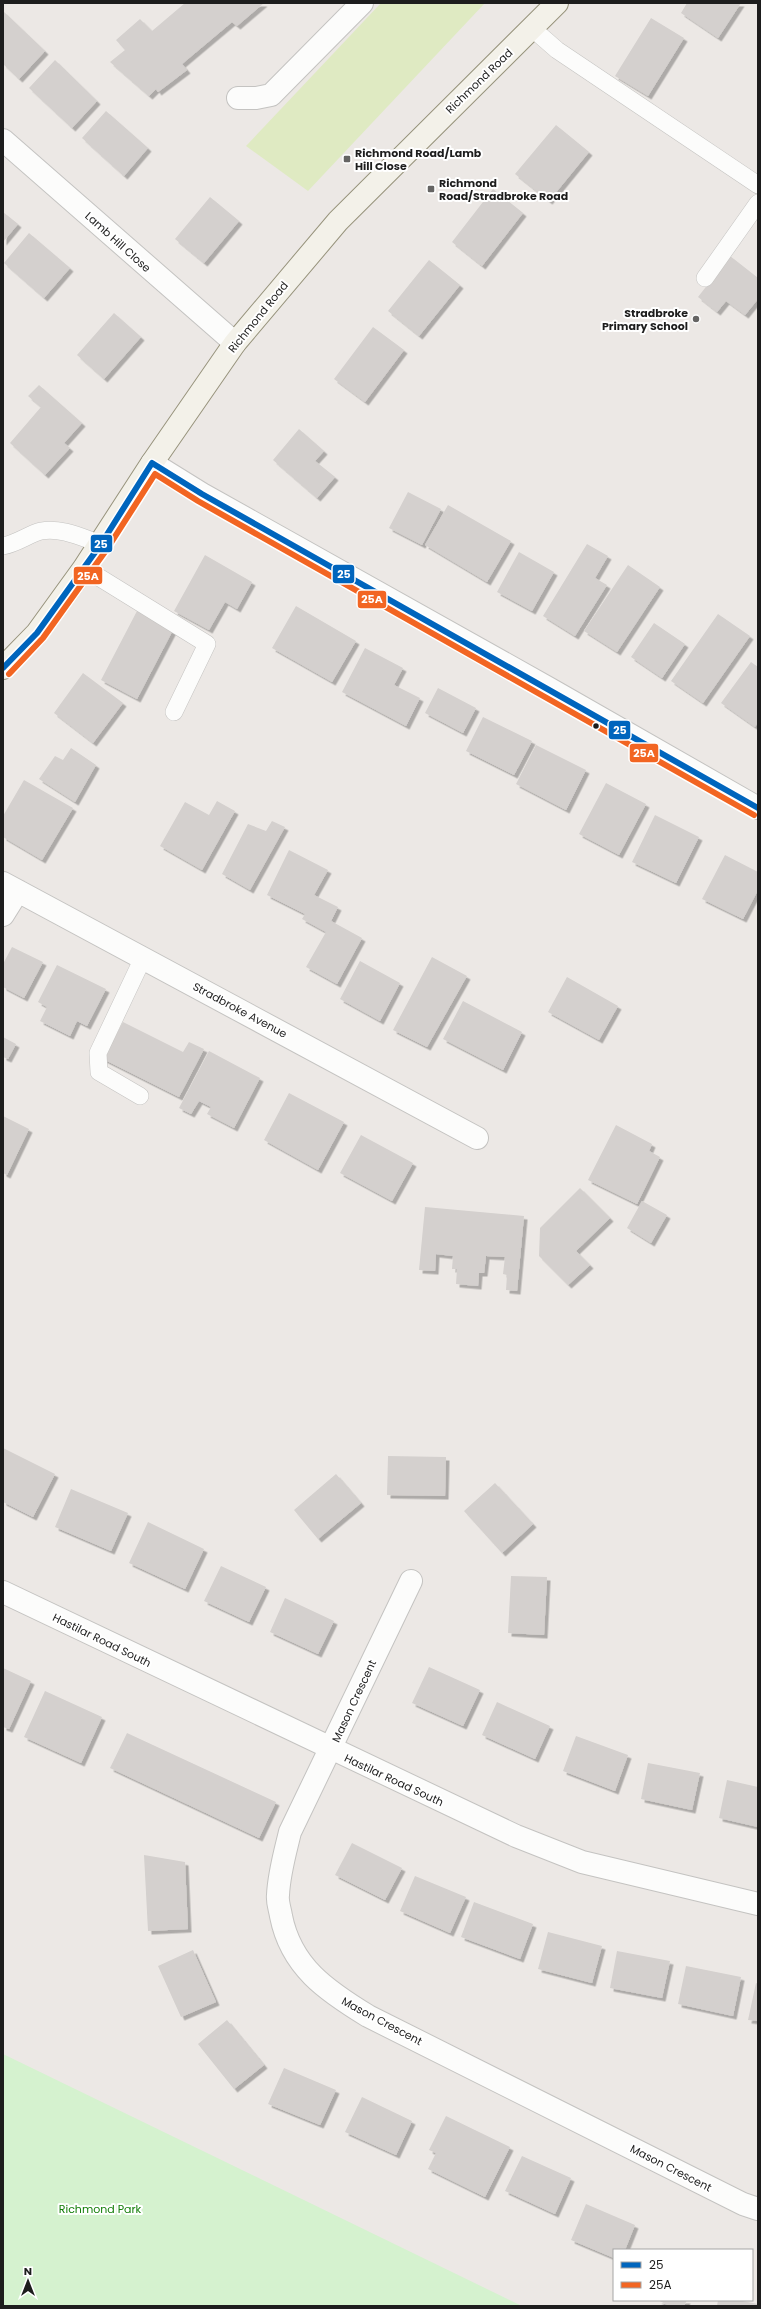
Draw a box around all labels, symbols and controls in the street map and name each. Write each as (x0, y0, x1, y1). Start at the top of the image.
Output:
street label: Richmond Road (442, 45, 516, 117)
place label: Richmond Road/Lamb Hill Close (355, 145, 482, 174)
marker: Richmond Road/Lamb Hill Close (342, 154, 352, 164)
place label: Richmond Road/Stradbroke Road (439, 175, 568, 204)
marker: Richmond Road/Stradbroke Road (426, 184, 436, 194)
street label: Lamb Hill Close (82, 208, 154, 276)
street label: Richmond Road (224, 278, 292, 356)
place label: Stradbroke Primary School (602, 305, 688, 334)
marker: Stradbroke Primary School (691, 314, 701, 324)
line badge: 25 (90, 534, 113, 553)
text: 25 (94, 536, 108, 552)
line badge: 25 (332, 564, 355, 584)
line badge: 25A (73, 566, 103, 585)
text: 25 (337, 566, 351, 582)
text: 25A (77, 568, 99, 584)
line badge: 25A (357, 590, 387, 609)
text: 25A (361, 591, 383, 607)
line badge: 25 (608, 720, 631, 740)
unlabelled marker (591, 721, 601, 731)
text: 25 (613, 722, 627, 738)
line badge: 25A (629, 743, 659, 763)
text: 25A (633, 745, 655, 761)
street label: Stradbroke Avenue (190, 978, 290, 1042)
street label: Hastilar Road South (50, 1609, 154, 1671)
street label: Mason Crescent (328, 1657, 380, 1745)
street label: Hastilar Road South (342, 1750, 446, 1810)
street label: Mason Crescent (339, 1993, 425, 2049)
street label: Mason Crescent (628, 2141, 714, 2195)
park label: Richmond Park (59, 2201, 142, 2217)
legend (613, 2249, 753, 2301)
text: 25 (649, 2256, 663, 2273)
north arrow (8, 2261, 48, 2301)
text: N (24, 2263, 32, 2279)
text: 25A (649, 2276, 672, 2293)

